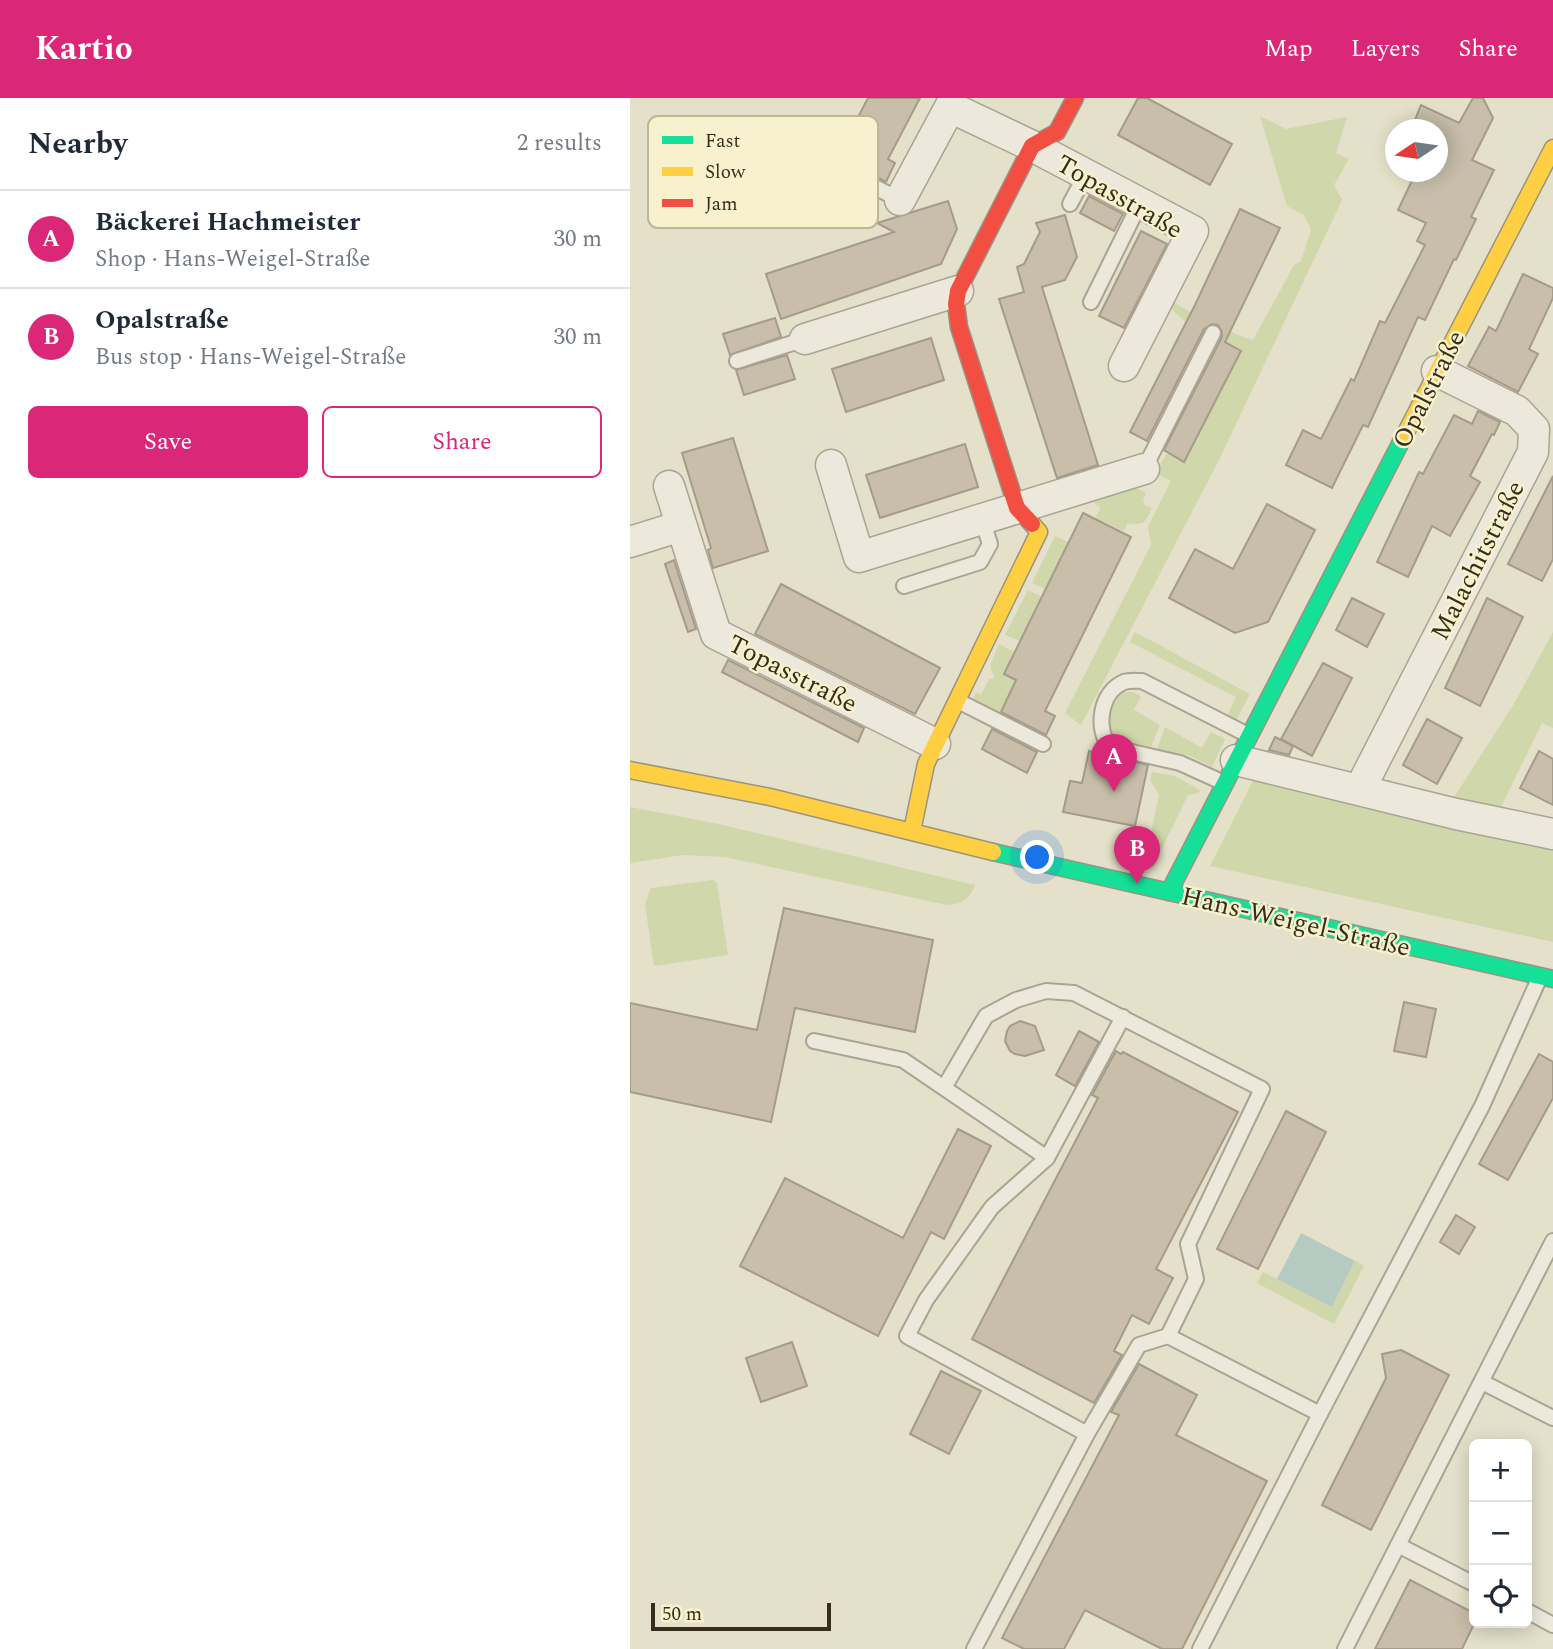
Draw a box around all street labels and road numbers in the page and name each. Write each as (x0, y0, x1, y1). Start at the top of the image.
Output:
street label: Topasstraße (1049, 144, 1190, 249)
street label: Opalstraße (1382, 323, 1476, 456)
street label: Malachitstraße (1420, 474, 1535, 647)
street label: Topasstraße (721, 624, 864, 724)
street label: Hans-Weigel-Straße (1177, 876, 1414, 968)

